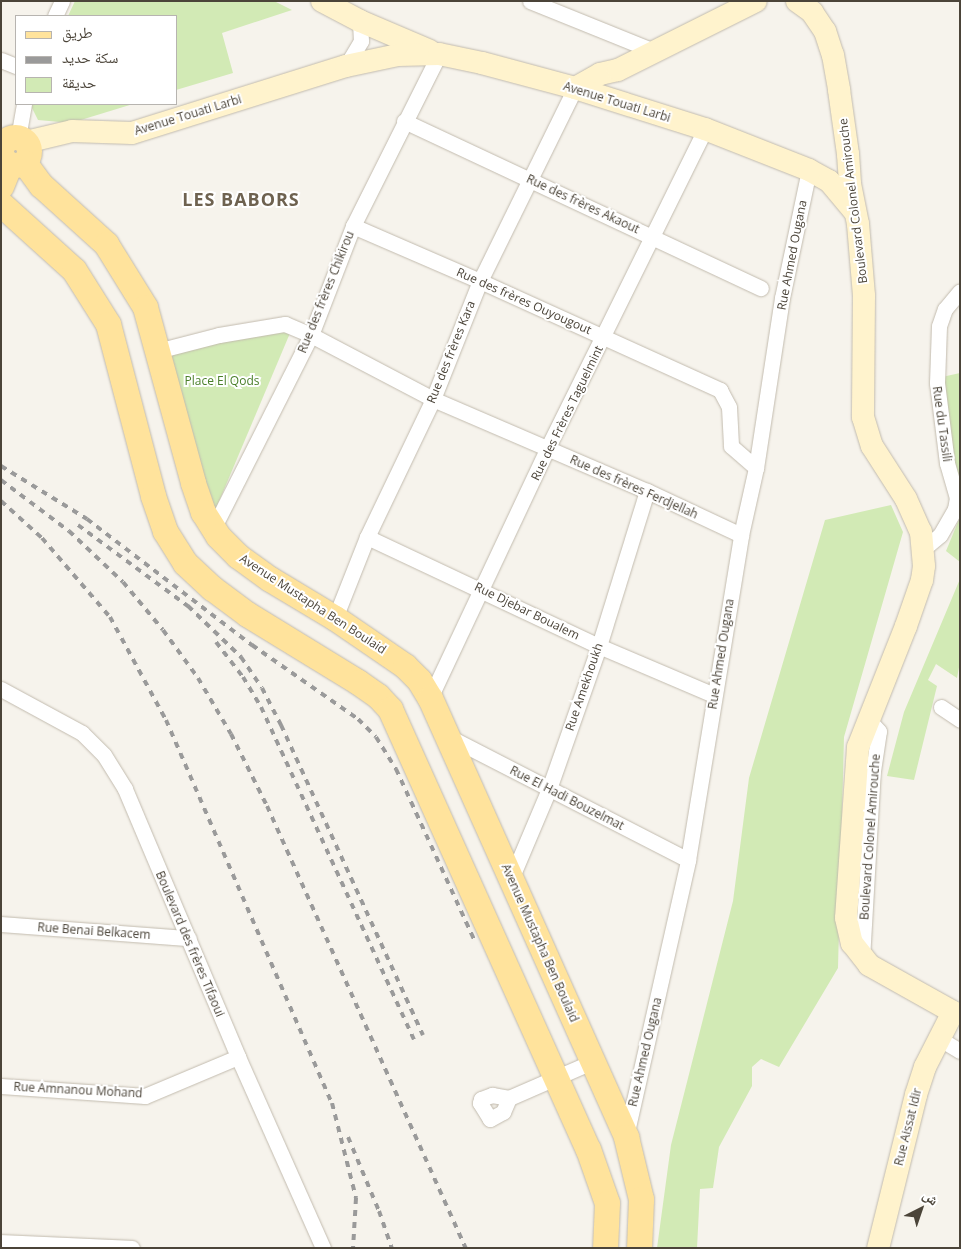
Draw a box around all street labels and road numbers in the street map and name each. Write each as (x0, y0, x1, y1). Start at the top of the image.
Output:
street label: Avenue Touati Larbi (562, 79, 672, 125)
street label: Avenue Touati Larbi (133, 92, 243, 138)
street label: Boulevard Colonel Amirouche (836, 118, 870, 284)
street label: Rue des frères Akaout (524, 171, 642, 237)
street label: Rue Ahmed Ougana (774, 199, 810, 311)
street label: Rue des frères Chikirou (295, 229, 357, 355)
street label: Rue des frères Ouyougout (454, 265, 594, 337)
street label: Rue des frères Kara (424, 299, 478, 405)
street label: Rue des Frères Taguelmint (528, 343, 606, 483)
street label: Rue du Tassili (930, 385, 954, 463)
street label: Rue des frères Ferdjellah (568, 452, 700, 522)
street label: Avenue Mustapha Ben Boulaid (237, 551, 389, 657)
street label: Rue Djebar Boualem (472, 579, 582, 643)
street label: Rue Ahmed Ougana (705, 598, 737, 710)
street label: Rue Amekhoukh (562, 641, 606, 733)
street label: Boulevard Colonel Amirouche (857, 753, 883, 921)
street label: Rue El Hadi Bouzelmat (508, 763, 626, 833)
street label: Avenue Mustapha Ben Boulaid (499, 862, 581, 1024)
street label: Boulevard des frères Tifaoui (153, 869, 227, 1019)
street label: Rue Benai Belkacem (37, 920, 151, 942)
street label: Rue Ahmed Ougana (625, 996, 665, 1108)
street label: Rue Amnanou Mohand (13, 1079, 143, 1101)
street label: Rue Aissat Idir (891, 1087, 925, 1167)

